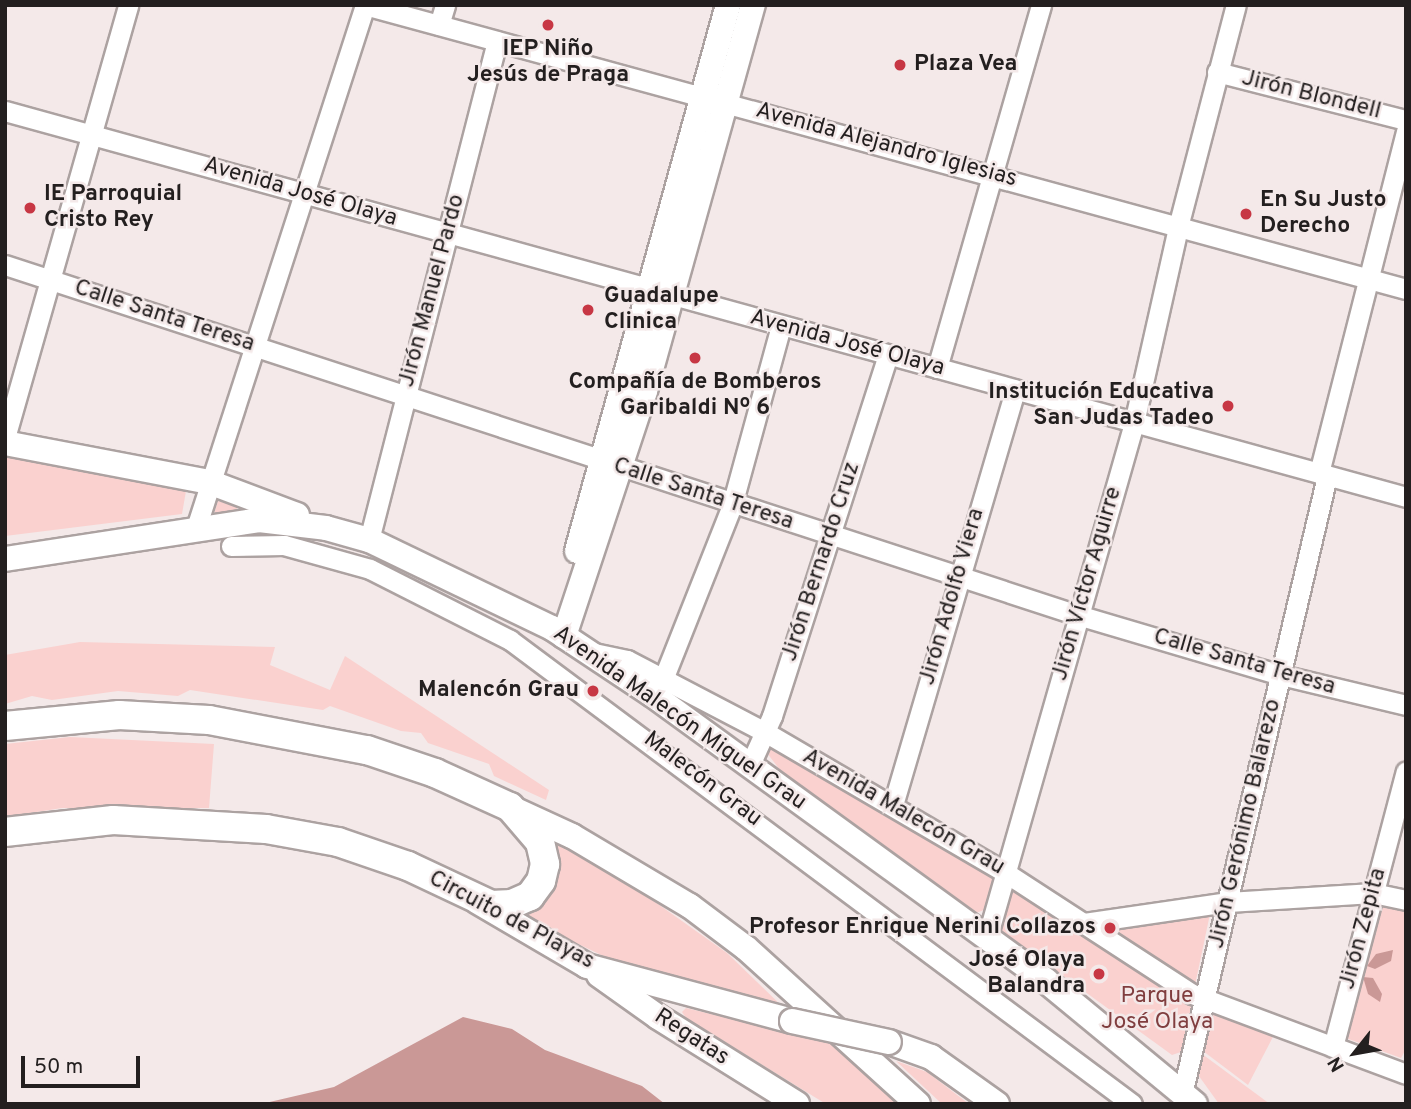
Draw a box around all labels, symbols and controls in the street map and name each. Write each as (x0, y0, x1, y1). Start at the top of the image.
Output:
marker: IEP Niño Jesús de Praga (540, 17, 556, 33)
place label: IEP Niño Jesús de Praga (467, 36, 629, 90)
place label: Plaza Vea (914, 51, 1018, 79)
marker: Plaza Vea (892, 57, 908, 73)
street label: Jirón Blondell (1239, 65, 1383, 127)
street label: Avenida Alejandro Iglesias (752, 98, 1020, 194)
street label: Avenida José Olaya (200, 152, 400, 234)
place label: IE Parroquial Cristo Rey (44, 181, 182, 235)
place label: En Su Justo Derecho (1260, 187, 1386, 241)
street label: Jirón Manuel Pardo (394, 192, 472, 390)
marker: IE Parroquial Cristo Rey (22, 200, 38, 216)
marker: En Su Justo Derecho (1238, 206, 1254, 222)
street label: Calle Santa Teresa (70, 275, 258, 359)
place label: Guadalupe Clinica (604, 283, 719, 337)
marker: Guadalupe Clinica (578, 300, 598, 320)
street label: Avenida José Olaya (747, 305, 947, 383)
marker: Compañía de Bomberos Garibaldi Nº 6 (687, 350, 703, 366)
place label: Compañía de Bomberos Garibaldi Nº 6 (569, 369, 821, 423)
place label: Institución Educativa San Judas Tadeo (988, 379, 1214, 433)
marker: Institución Educativa San Judas Tadeo (1220, 398, 1236, 414)
street label: Calle Santa Teresa (609, 453, 797, 537)
street label: Jirón Bernardo Cruz (777, 459, 867, 665)
street label: Jirón Víctor Aguirre (1047, 483, 1129, 685)
street label: Jirón Adolfo Viera (914, 505, 992, 689)
street label: Avenida Malecón Miguel Grau (547, 621, 811, 817)
street label: Calle Santa Teresa (1150, 624, 1338, 702)
place label: Malencón Grau (418, 677, 579, 705)
marker: Malencón Grau (585, 683, 601, 699)
street label: Jirón Gerónimo Balarezo (1204, 697, 1288, 951)
street label: Malecón Grau (637, 727, 767, 833)
street label: Avenida Malecón Grau (797, 744, 1009, 882)
street label: Jirón Zepita (1335, 865, 1393, 993)
street label: Circuito de Playas (423, 866, 599, 976)
place label: Profesor Enrique Nerini Collazos (749, 914, 1096, 942)
marker: Profesor Enrique Nerini Collazos (1102, 920, 1118, 936)
place label: José Olaya Balandra (968, 947, 1085, 1001)
marker: José Olaya Balandra (1091, 966, 1107, 982)
park label: Parque José Olaya (1101, 983, 1213, 1037)
street label: Regatas (648, 1004, 734, 1072)
north arrow (1320, 1018, 1390, 1088)
scale bar (24, 1042, 144, 1086)
text: N (1323, 1052, 1351, 1076)
text: 50 m (34, 1054, 83, 1081)

